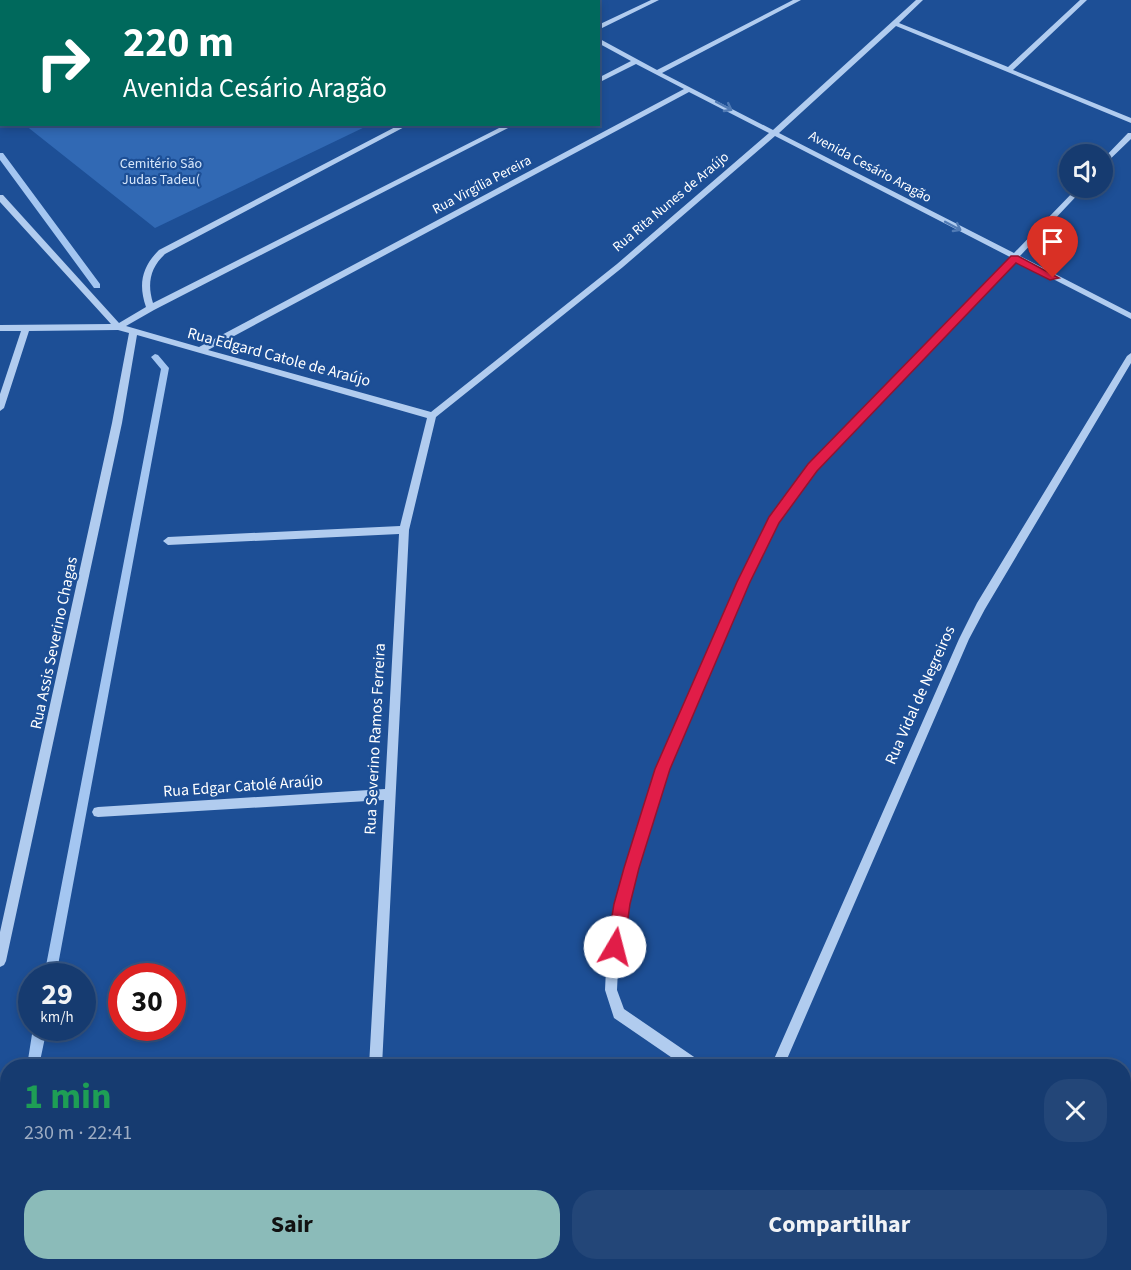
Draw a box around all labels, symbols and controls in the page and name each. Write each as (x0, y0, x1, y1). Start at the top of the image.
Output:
text: 220 m (123, 13, 234, 73)
icon: right (24, 24, 102, 102)
text: Avenida Cesário Aragão (123, 69, 387, 108)
one-way arrow (715, 101, 733, 112)
street label: Avenida Cesário Aragão (805, 126, 935, 208)
map controls (1059, 144, 1113, 198)
button: sound (1059, 144, 1113, 198)
street label: Rua Rita Nunes de Araújo (608, 147, 734, 257)
street label: Rua Virgília Pereira (429, 150, 535, 220)
park label: Cemitério São Judas Tadeu( (120, 154, 202, 190)
pin (1027, 216, 1078, 278)
one-way arrow (944, 220, 961, 232)
icon: arrive (1036, 225, 1069, 258)
street label: Rua Edgard Catole de Araújo (185, 322, 373, 392)
street label: Rua Assis Severino Chagas (25, 554, 83, 731)
street label: Rua Vidal de Negreiros (880, 622, 961, 768)
street label: Rua Severino Ramos Ferreira (359, 643, 391, 835)
street label: Rua Edgar Catolé Araújo (162, 769, 324, 803)
position arrow (583, 915, 647, 979)
speed limit sign: 30 (108, 963, 186, 1041)
text: 29 (41, 973, 73, 1016)
text: km/h (40, 1007, 74, 1028)
text: 1 min (24, 1071, 112, 1122)
button: close (1044, 1079, 1107, 1142)
text: 230 m · 22:41 (24, 1119, 132, 1147)
button: Sair (24, 1190, 560, 1259)
button: Compartilhar (572, 1190, 1107, 1259)

